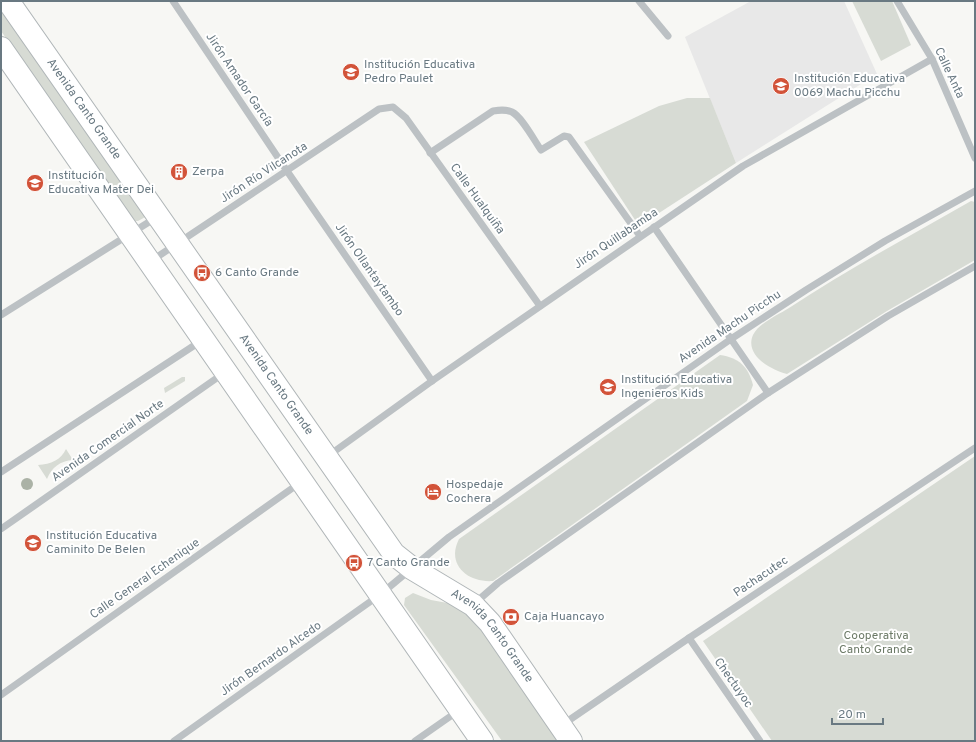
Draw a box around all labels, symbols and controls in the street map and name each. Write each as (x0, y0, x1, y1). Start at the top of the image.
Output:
street label: Jirón Amador García (202, 30, 276, 130)
street label: Calle Anta (930, 45, 968, 101)
street label: Avenida Canto Grande (43, 55, 124, 163)
place label: Institución Educativa Pedro Paulet (364, 57, 475, 87)
school or university icon: Institución Educativa Pedro Paulet (341, 62, 361, 82)
place label: Institución Educativa 0069 Machu Picchu (794, 71, 905, 101)
school or university icon: Institución Educativa 0069 Machu Picchu (771, 76, 791, 96)
street label: Jirón Río Vilcanota (217, 139, 311, 207)
street label: Calle Hualquiña (446, 160, 508, 238)
building icon: Zerpa (169, 162, 189, 182)
place label: Zerpa (192, 164, 224, 180)
place label: Institución Educativa Mater Dei (48, 168, 154, 198)
school or university icon: Institución Educativa Mater Dei (25, 173, 45, 193)
street label: Jirón Quillabamba (571, 205, 661, 273)
street label: Jirón Ollantaytambo (331, 220, 407, 320)
bus stop icon: 6 Canto Grande (192, 263, 212, 283)
place label: 6 Canto Grande (215, 265, 299, 281)
street label: Avenida Machu Picchu (676, 287, 784, 367)
street label: Avenida Canto Grande (235, 331, 317, 439)
place label: Institución Educativa Ingenieros Kids (621, 372, 732, 402)
school or university icon: Institución Educativa Ingenieros Kids (598, 377, 618, 397)
street label: Avenida Comercial Norte (49, 396, 167, 486)
place label: Hospedaje Cochera (446, 477, 503, 507)
hotel icon: Hospedaje Cochera (423, 482, 443, 502)
place label: Institución Educativa Caminito De Belen (46, 528, 157, 558)
school or university icon: Institución Educativa Caminito De Belen (23, 533, 43, 553)
street label: Calle General Echenique (87, 535, 203, 623)
bus stop icon: 7 Canto Grande (344, 553, 364, 573)
street label: Pachacutec (730, 553, 792, 601)
place label: 7 Canto Grande (367, 555, 450, 571)
street label: Avenida Canto Grande (448, 585, 537, 686)
bank icon: Caja Huancayo (501, 607, 521, 627)
place label: Caja Huancayo (524, 609, 605, 625)
street label: Jirón Bernardo Alcedo (217, 618, 325, 700)
park label: Cooperativa Canto Grande (839, 628, 913, 658)
street label: Chectuyoc (710, 655, 756, 711)
scale bar (832, 700, 883, 726)
text: 20 m (838, 707, 866, 723)

